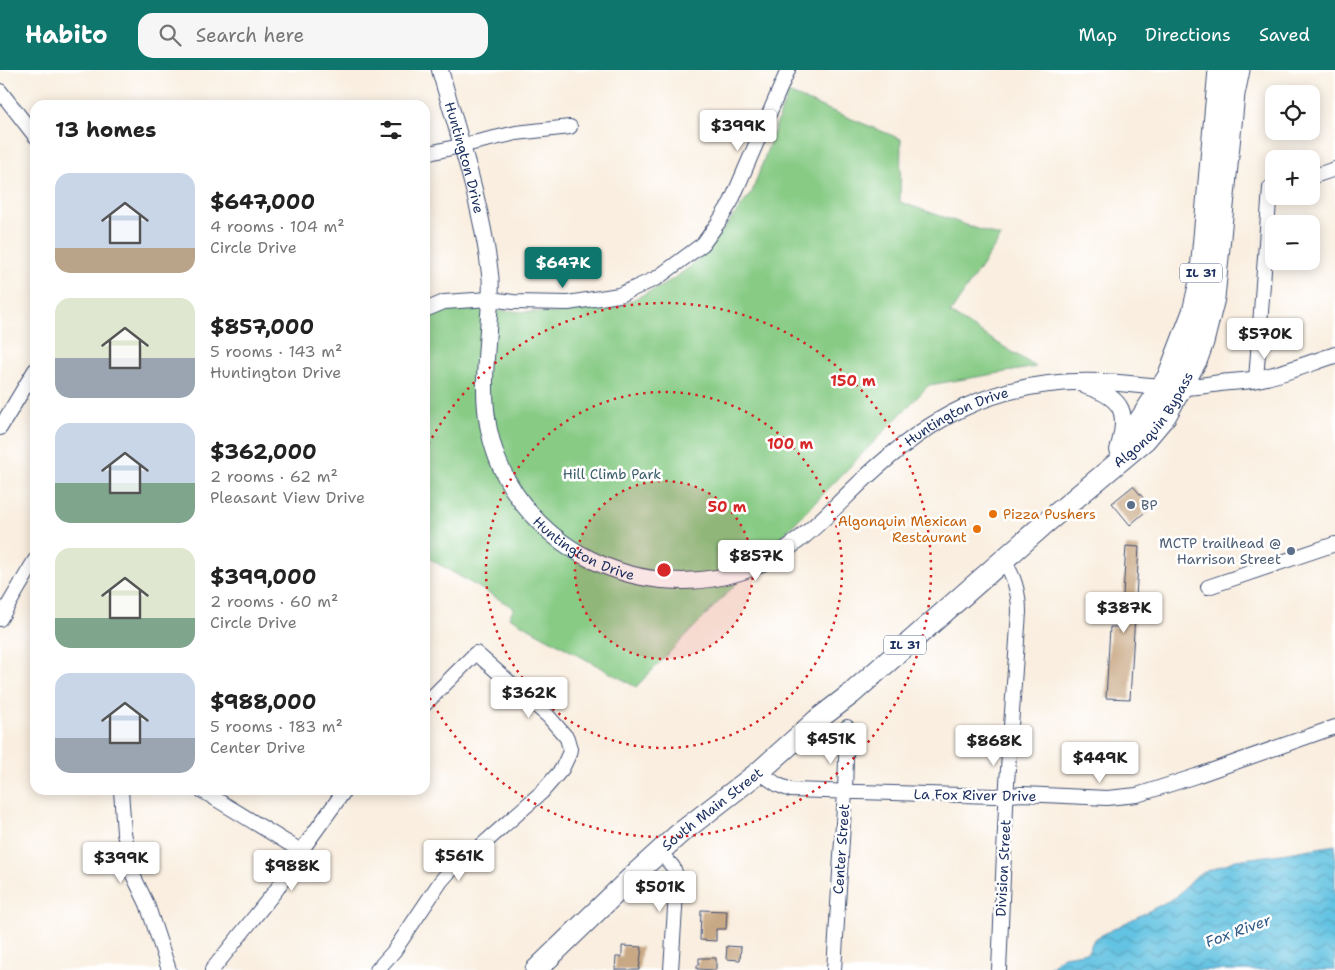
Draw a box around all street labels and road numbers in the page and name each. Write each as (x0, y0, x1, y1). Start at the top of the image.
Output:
street label: Huntington Drive (441, 100, 488, 215)
road number: IL 31 (1180, 264, 1222, 282)
street label: Algonquin Bypass (1110, 368, 1197, 472)
street label: Huntington Drive (901, 383, 1011, 450)
street label: Huntington Drive (529, 513, 637, 584)
road number: IL 31 (884, 636, 926, 654)
street label: South Main Street (658, 763, 766, 854)
street label: La Fox River Drive (913, 785, 1037, 805)
street label: Center Street (829, 803, 853, 895)
street label: Division Street (991, 819, 1015, 917)

